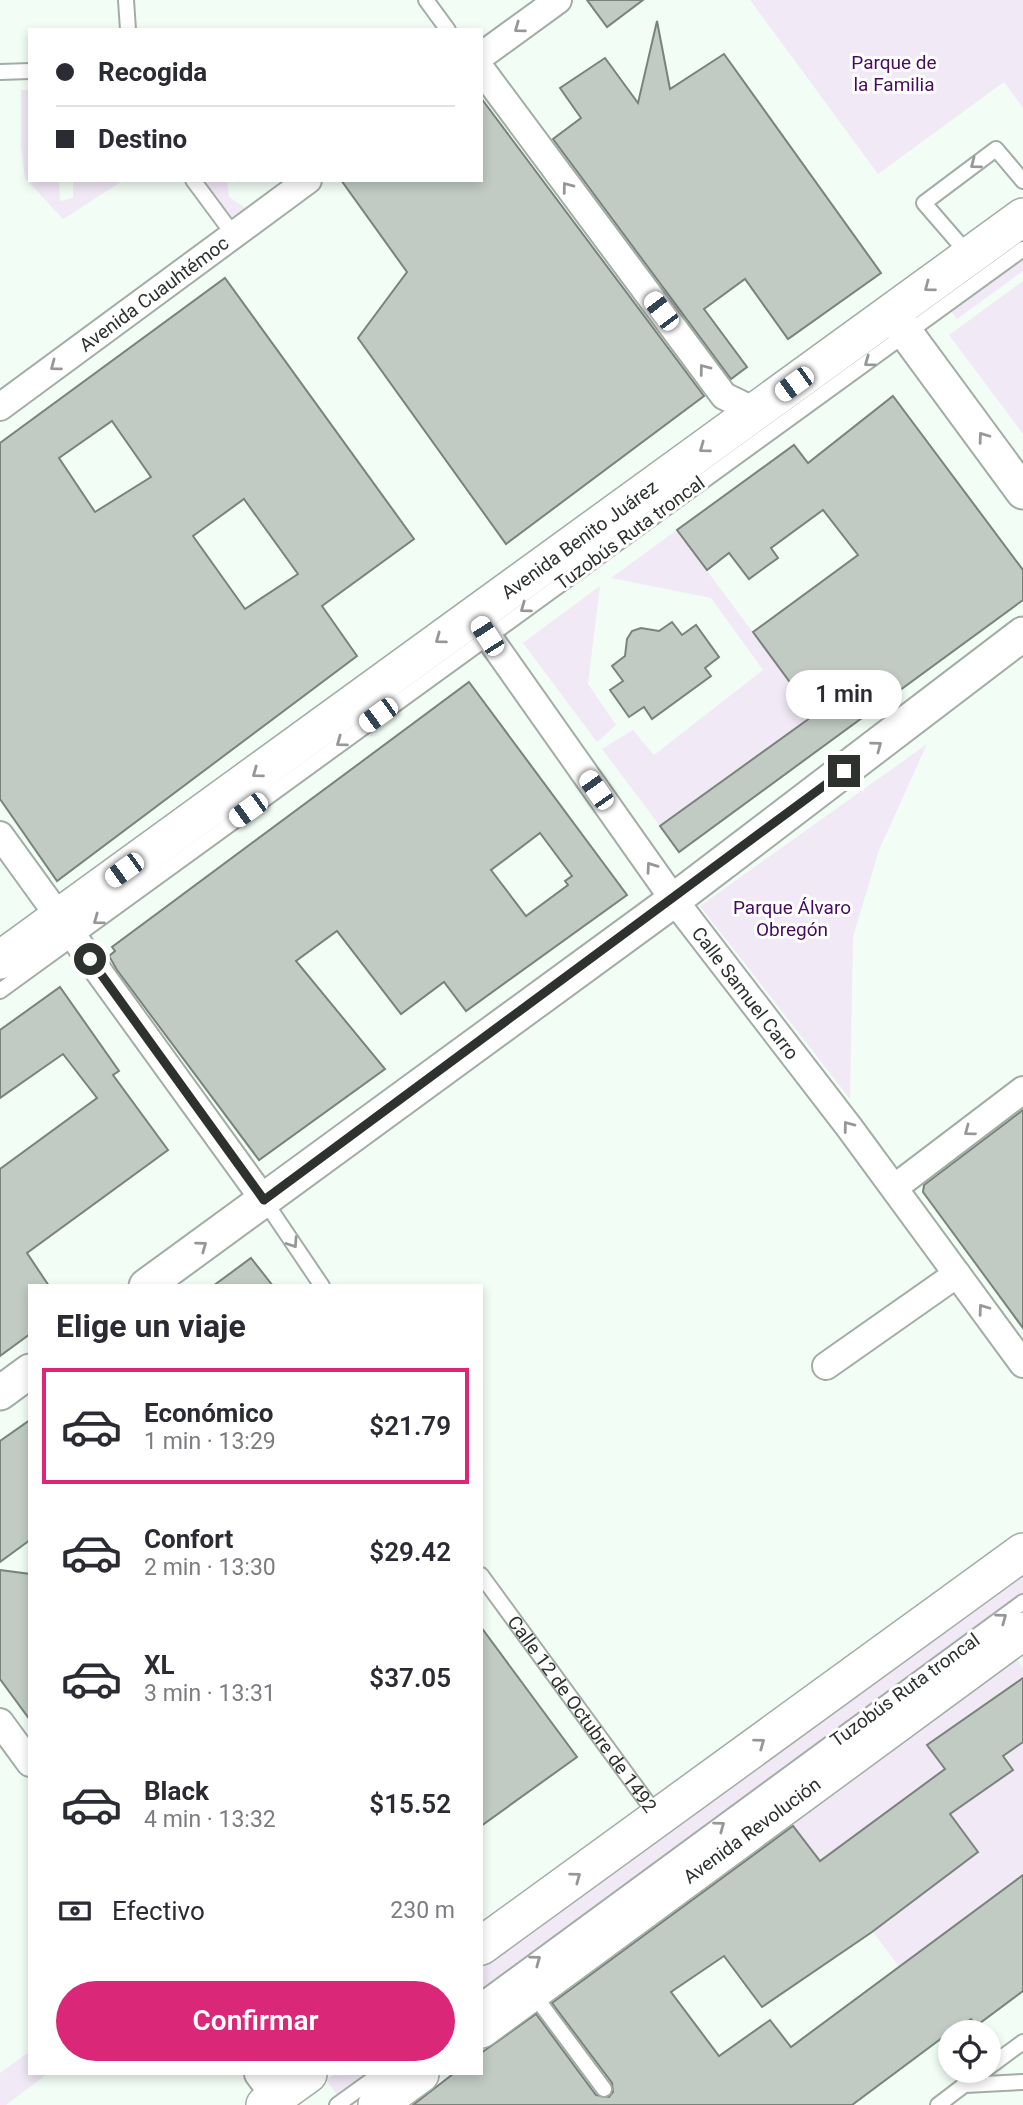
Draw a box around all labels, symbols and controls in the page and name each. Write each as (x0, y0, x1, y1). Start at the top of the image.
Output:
one-way arrow (515, 20, 527, 32)
park label: Parque de la Familia (851, 51, 937, 96)
text: Recogida (98, 57, 207, 87)
text: Destino (98, 124, 187, 154)
one-way arrow (970, 156, 983, 169)
one-way arrow (563, 182, 576, 195)
street label: Avenida Cuauhtémoc (75, 231, 233, 356)
one-way arrow (924, 278, 936, 291)
car (640, 288, 683, 334)
one-way arrow (864, 354, 877, 366)
one-way arrow (51, 358, 63, 370)
car (771, 363, 818, 405)
one-way arrow (700, 364, 712, 377)
one-way arrow (978, 433, 991, 445)
one-way arrow (699, 440, 712, 453)
street label: Tuzobús Ruta troncal (551, 471, 709, 595)
street label: Avenida Benito Juárez (497, 475, 662, 604)
one-way arrow (520, 600, 533, 613)
car (467, 613, 508, 659)
one-way arrow (436, 631, 448, 643)
callout: 1 min (786, 670, 902, 718)
text: 1 min (815, 681, 873, 708)
car (355, 694, 402, 736)
one-way arrow (336, 734, 349, 746)
one-way arrow (869, 742, 881, 755)
route end (828, 755, 860, 787)
one-way arrow (252, 765, 265, 777)
car (576, 767, 617, 813)
car (225, 789, 272, 831)
car (101, 849, 148, 891)
one-way arrow (646, 862, 659, 875)
park label: Parque Álvaro Obregón (733, 896, 851, 941)
one-way arrow (93, 912, 106, 924)
street label: Calle Samuel Carro (687, 922, 804, 1064)
route start (74, 943, 106, 975)
one-way arrow (844, 1121, 857, 1134)
one-way arrow (964, 1123, 976, 1135)
one-way arrow (285, 1236, 298, 1249)
one-way arrow (194, 1242, 206, 1254)
one-way arrow (978, 1304, 991, 1317)
text: Elige un viaje (56, 1307, 246, 1345)
icon: car (60, 1395, 123, 1458)
text: Económico (144, 1398, 273, 1428)
text: $21.79 (369, 1411, 451, 1441)
text: 1 min · 13:29 (144, 1428, 276, 1455)
icon: car (60, 1521, 123, 1584)
text: Confort (144, 1524, 233, 1554)
text: $29.42 (369, 1537, 451, 1567)
text: 2 min · 13:30 (144, 1554, 276, 1581)
street label: Calle 12 de Octubre de 1492 (503, 1611, 662, 1817)
one-way arrow (994, 1614, 1007, 1626)
street label: Tuzobús Ruta troncal (826, 1628, 984, 1752)
icon: car (60, 1647, 123, 1710)
text: XL (144, 1650, 175, 1680)
text: $37.05 (369, 1663, 451, 1693)
text: 3 min · 13:31 (144, 1680, 276, 1707)
one-way arrow (752, 1739, 764, 1751)
street label: Avenida Revolución (679, 1772, 825, 1888)
icon: car (60, 1773, 123, 1836)
text: Black (144, 1776, 209, 1806)
text: $15.52 (369, 1789, 451, 1819)
text: 4 min · 13:32 (144, 1806, 276, 1833)
one-way arrow (712, 1822, 725, 1834)
one-way arrow (568, 1873, 581, 1885)
icon: cash (56, 1892, 94, 1930)
text: Efectivo (112, 1896, 205, 1926)
text: 230 m (390, 1897, 455, 1924)
one-way arrow (529, 1956, 541, 1968)
button: Confirmar (56, 1981, 455, 2061)
map controls (938, 2020, 1001, 2083)
button: locate (938, 2020, 1001, 2083)

